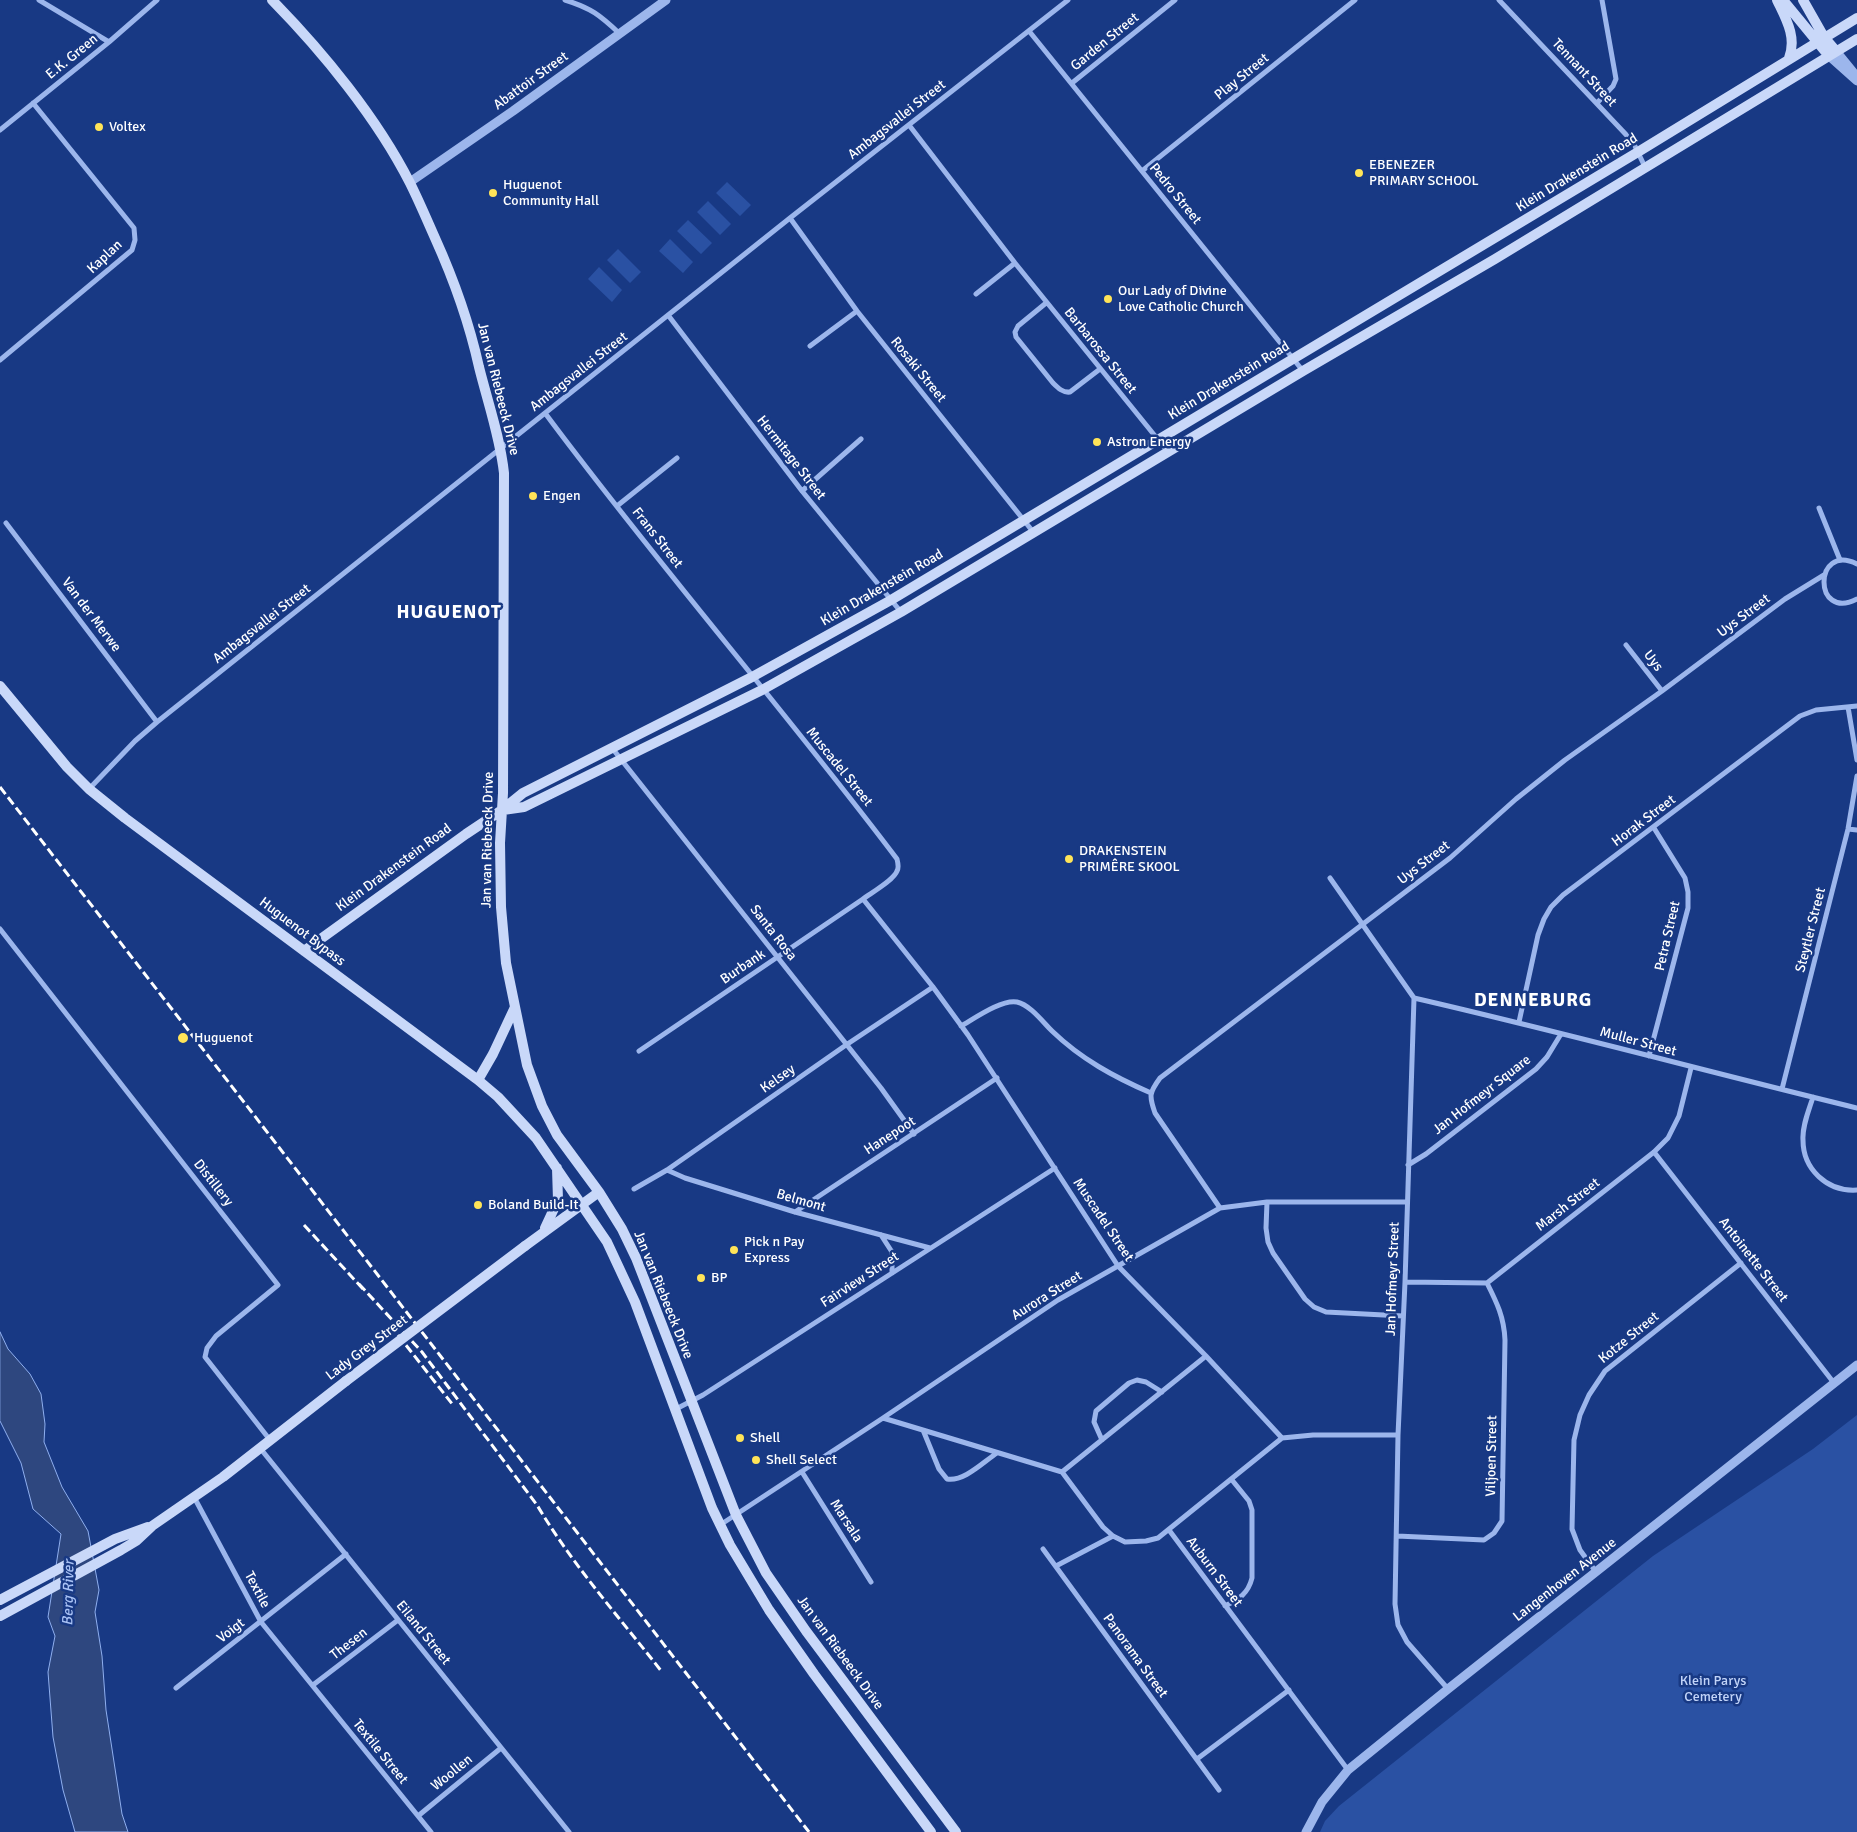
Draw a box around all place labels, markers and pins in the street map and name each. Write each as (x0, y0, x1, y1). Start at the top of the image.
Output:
place label: Voltex (109, 119, 146, 135)
marker: Voltex (93, 121, 105, 133)
place label: EBENEZER PRIMARY SCHOOL (1369, 157, 1479, 190)
marker: EBENEZER PRIMARY SCHOOL (1353, 167, 1365, 179)
place label: Huguenot Community Hall (503, 177, 599, 210)
marker: Huguenot Community Hall (487, 187, 499, 199)
place label: Our Lady of Divine Love Catholic Church (1118, 283, 1244, 316)
marker: Our Lady of Divine Love Catholic Church (1102, 293, 1114, 305)
place label: Astron Energy (1107, 434, 1191, 450)
marker: Astron Energy (1091, 436, 1103, 448)
place label: Engen (543, 488, 581, 504)
marker: Engen (527, 490, 539, 502)
place label: DRAKENSTEIN PRIMÊRE SKOOL (1079, 843, 1180, 876)
marker: DRAKENSTEIN PRIMÊRE SKOOL (1063, 853, 1075, 865)
place label: Huguenot (194, 1030, 253, 1046)
marker: Huguenot (176, 1031, 190, 1045)
place label: Boland Build-It (488, 1197, 578, 1213)
marker: Boland Build-It (472, 1199, 484, 1211)
place label: Pick n Pay Express (744, 1234, 804, 1266)
marker: Pick n Pay Express (728, 1244, 740, 1256)
place label: BP (711, 1270, 727, 1286)
marker: BP (695, 1272, 707, 1284)
place label: Shell (750, 1430, 780, 1446)
marker: Shell (734, 1432, 746, 1444)
place label: Shell Select (766, 1452, 837, 1468)
marker: Shell Select (750, 1454, 762, 1466)

